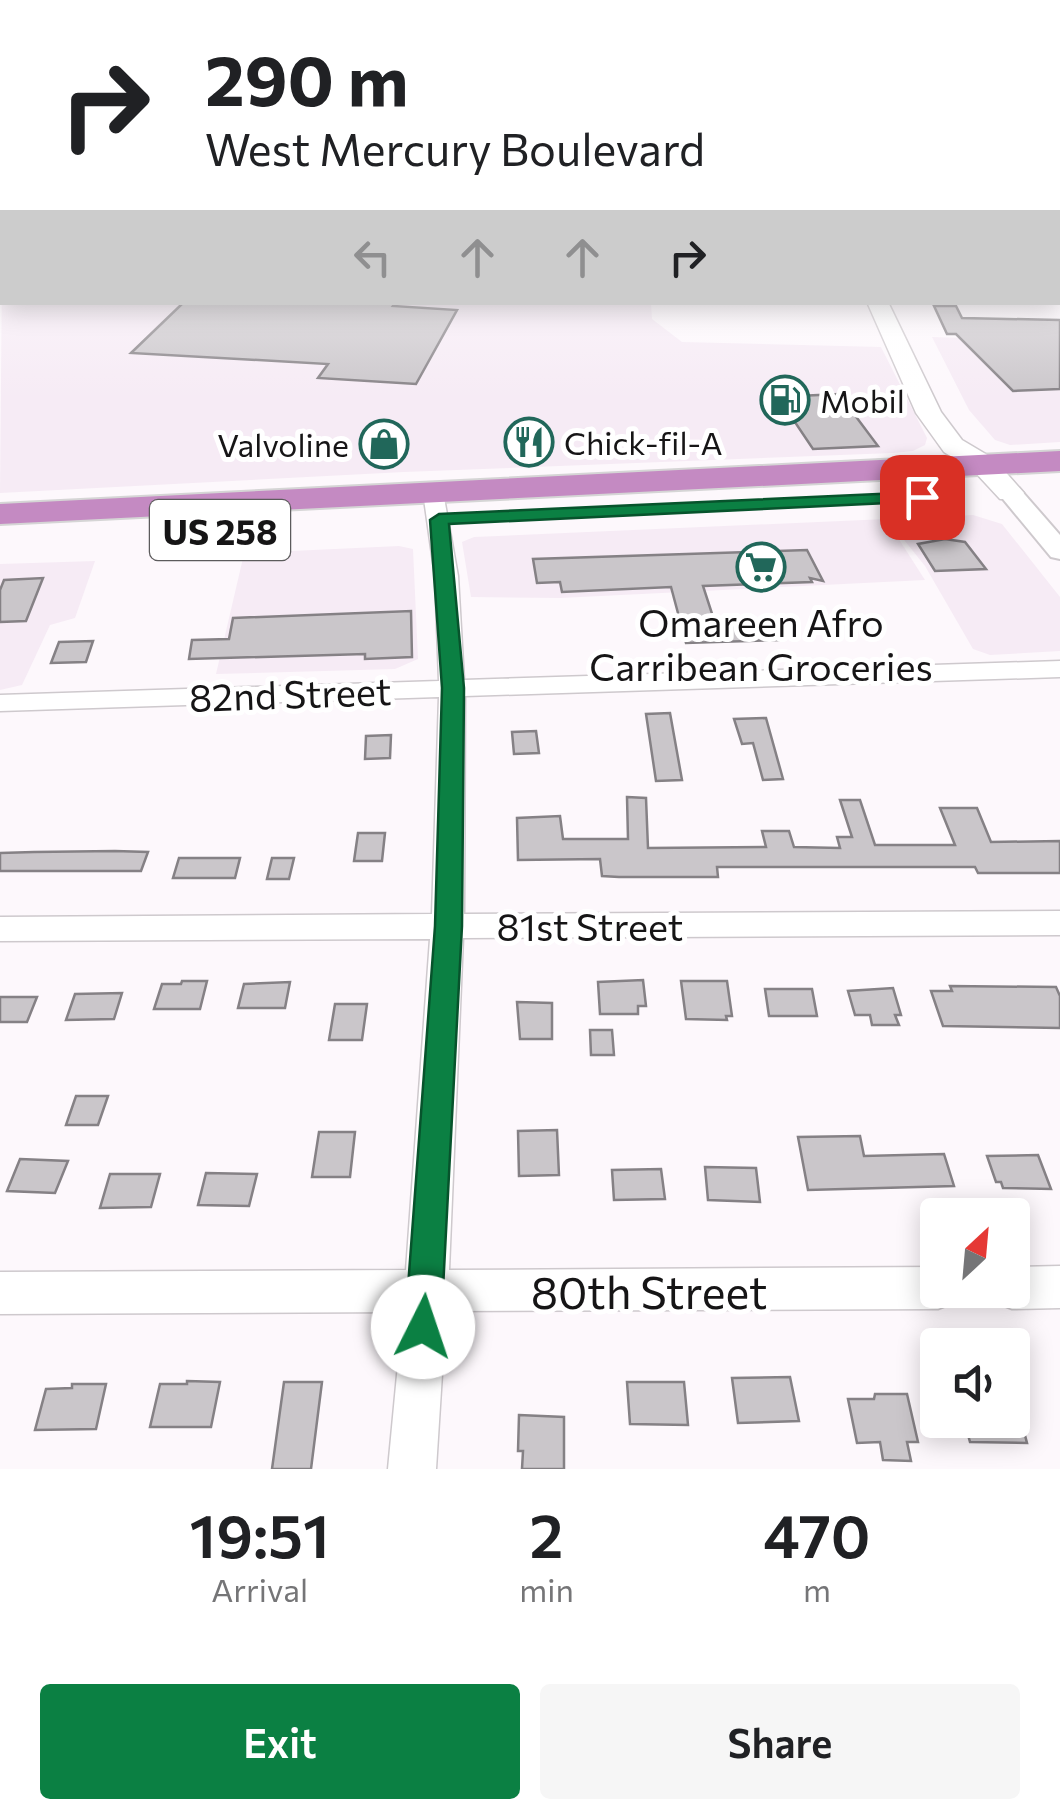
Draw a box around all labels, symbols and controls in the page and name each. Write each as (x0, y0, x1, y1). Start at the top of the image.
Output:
text: 290 m (205, 35, 409, 120)
icon: right (40, 40, 170, 170)
text: West Mercury Boulevard (205, 120, 705, 175)
icon: left (345, 230, 400, 285)
icon: ahead (450, 230, 505, 285)
icon: ahead (555, 230, 610, 285)
icon: right (660, 230, 715, 285)
fuel station icon: Mobil (759, 374, 811, 426)
place label: Mobil (820, 380, 905, 420)
restaurant icon: Chick-fil-A (503, 416, 555, 468)
shop icon: Valvoline (358, 418, 410, 470)
place label: Chick-fil-A (564, 422, 722, 462)
place label: Valvoline (217, 424, 349, 464)
pin (880, 455, 965, 540)
icon: arrive (895, 470, 950, 525)
road number: US 258 (150, 500, 290, 560)
supermarket icon: Omareen Afro Carribean Groceries (735, 541, 787, 593)
place label: Omareen Afro Carribean Groceries (589, 598, 933, 689)
street label: 82nd Street (188, 666, 392, 720)
street label: 81st Street (497, 902, 683, 949)
north arrow (920, 1198, 1030, 1308)
map controls (920, 1198, 1030, 1438)
street label: 80th Street (531, 1263, 767, 1318)
position arrow (371, 1275, 475, 1379)
button: sound (920, 1328, 1030, 1438)
text: 19:51 (190, 1497, 330, 1570)
text: 2 (530, 1497, 563, 1570)
text: 470 (763, 1497, 870, 1570)
text: Arrival (211, 1569, 308, 1609)
text: min (519, 1569, 574, 1609)
text: m (803, 1569, 831, 1609)
button: Exit (40, 1684, 520, 1799)
button: Share (540, 1684, 1020, 1799)

